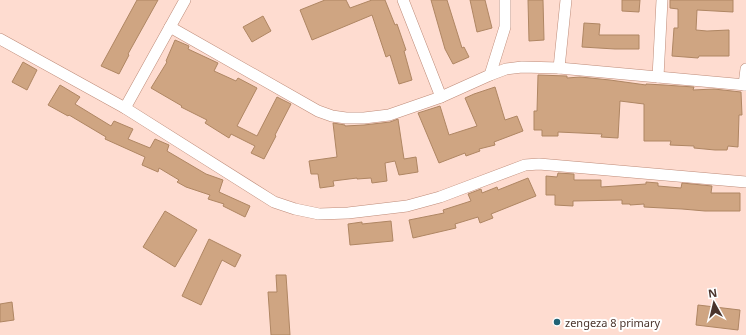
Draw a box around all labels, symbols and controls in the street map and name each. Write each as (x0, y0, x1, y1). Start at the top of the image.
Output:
north arrow (694, 283, 734, 323)
text: N (707, 285, 718, 301)
place label: zengeza 8 primary (565, 315, 661, 330)
marker: zengeza 8 primary (552, 317, 562, 327)

